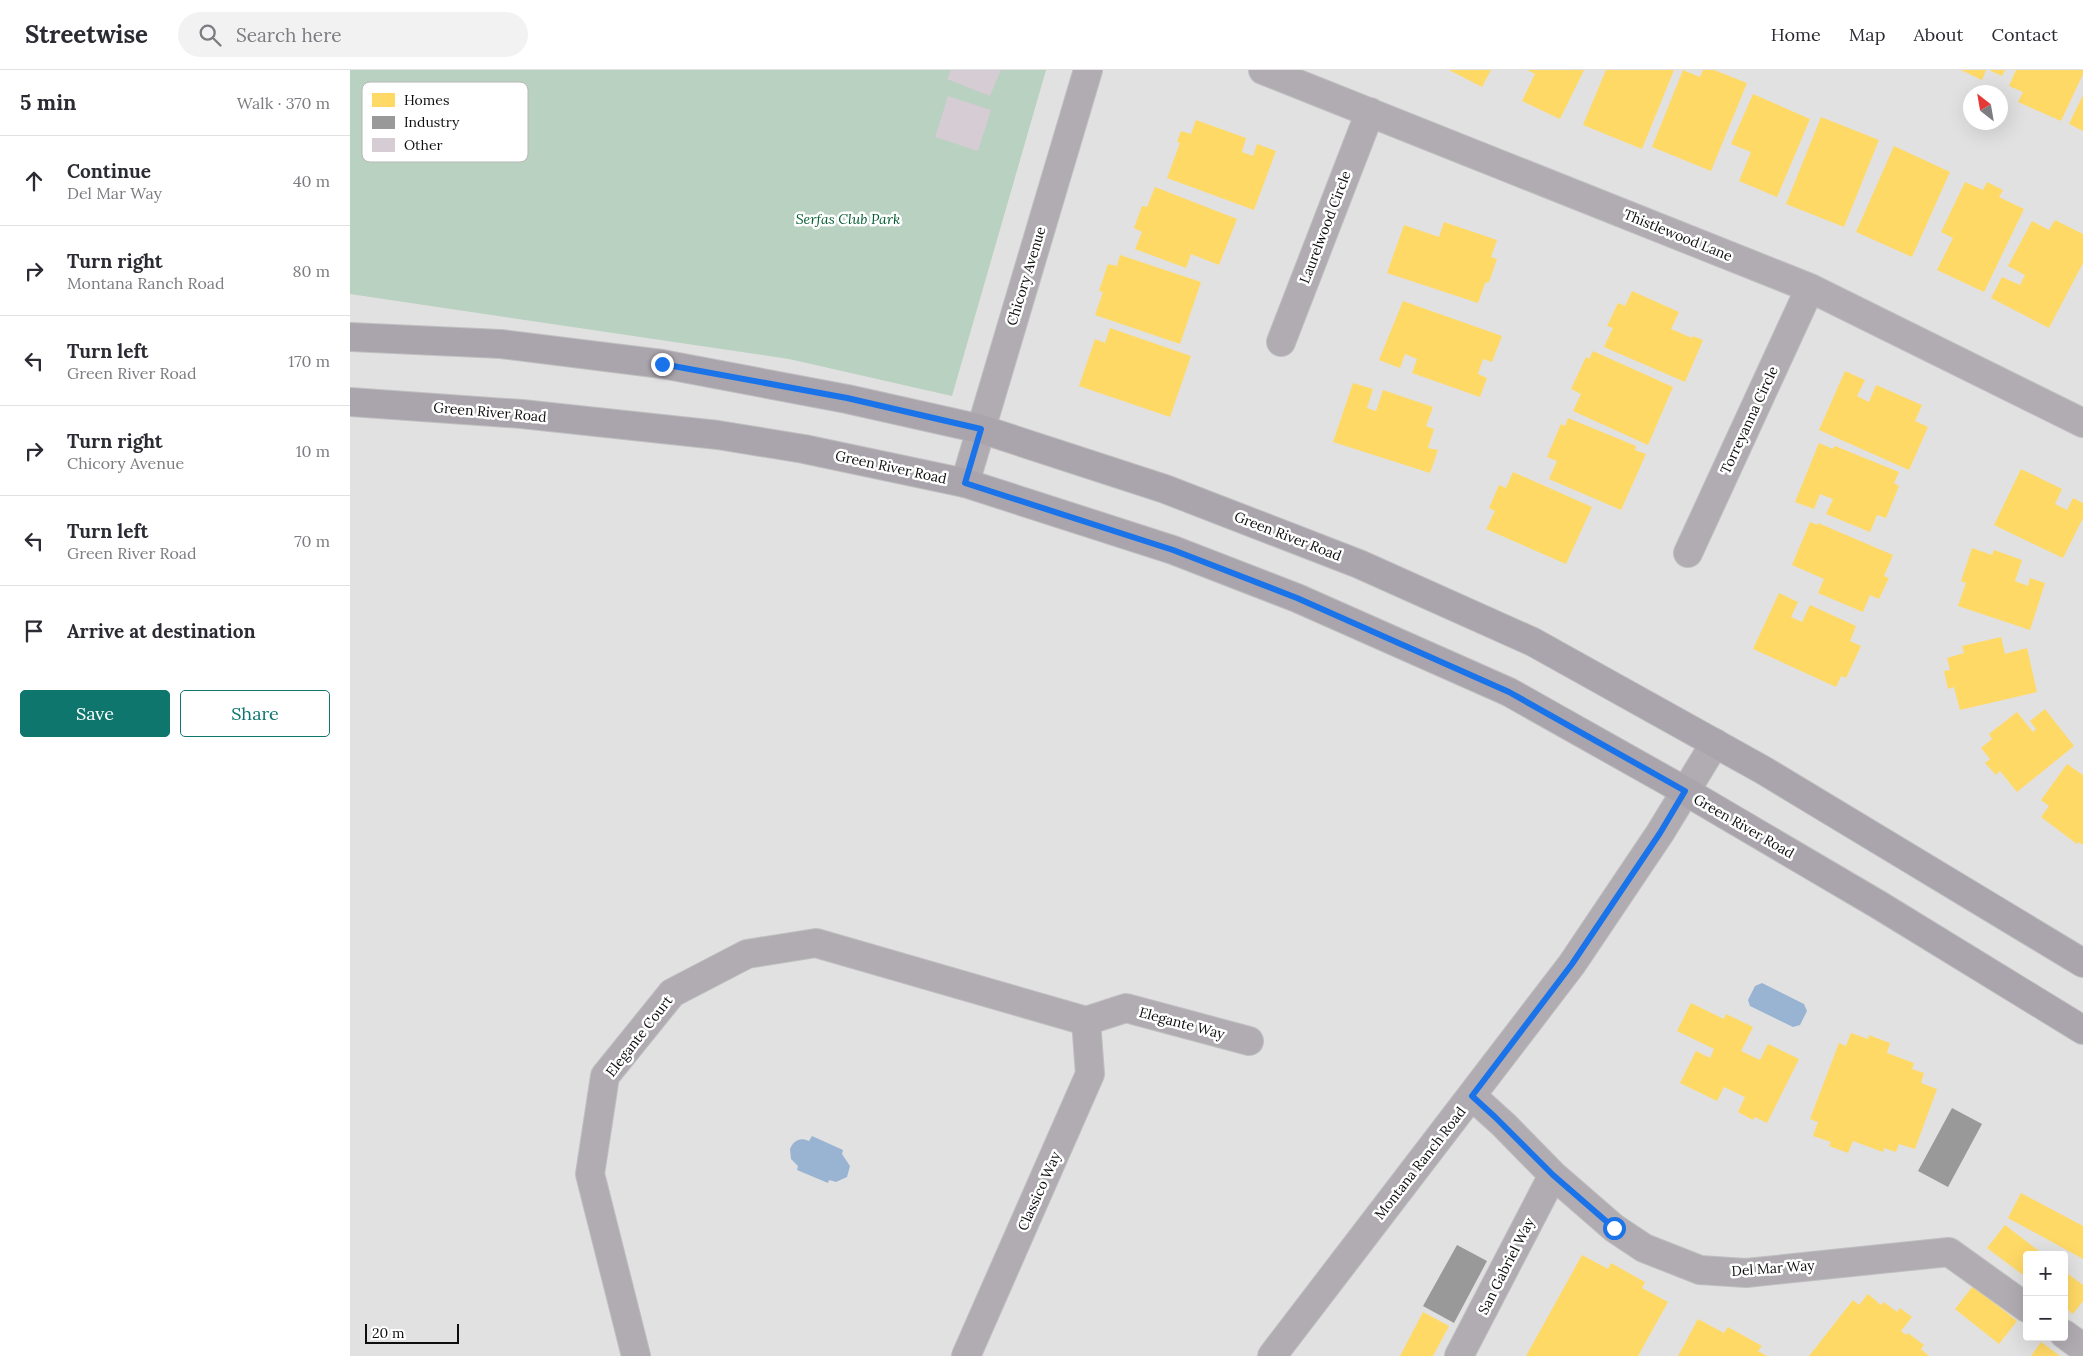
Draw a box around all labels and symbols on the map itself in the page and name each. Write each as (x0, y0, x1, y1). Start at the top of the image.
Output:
legend (362, 82, 528, 162)
north arrow (1963, 85, 2008, 130)
text: Homes (404, 91, 449, 109)
text: Industry (404, 113, 460, 131)
text: Other (404, 136, 443, 154)
street label: Laurelwood Circle (1295, 168, 1355, 286)
street label: Thistlewood Lane (1621, 205, 1735, 265)
park label: Serfas Club Park (796, 210, 900, 228)
street label: Chicory Avenue (1002, 224, 1050, 328)
route end (651, 353, 674, 376)
street label: Torreyanna Circle (1716, 363, 1782, 477)
street label: Green River Road (433, 398, 547, 426)
street label: Green River Road (834, 446, 948, 488)
street label: Green River Road (1232, 507, 1344, 565)
street label: Green River Road (1690, 790, 1798, 862)
street label: Elegante Court (602, 991, 677, 1080)
street label: Elegante Way (1137, 1003, 1227, 1043)
street label: Montana Ranch Road (1370, 1103, 1470, 1223)
street label: Classico Way (1014, 1148, 1065, 1233)
street label: San Gabriel Way (1474, 1214, 1538, 1317)
route start (1603, 1217, 1626, 1240)
street label: Del Mar Way (1731, 1256, 1816, 1280)
scale bar (365, 1321, 459, 1344)

